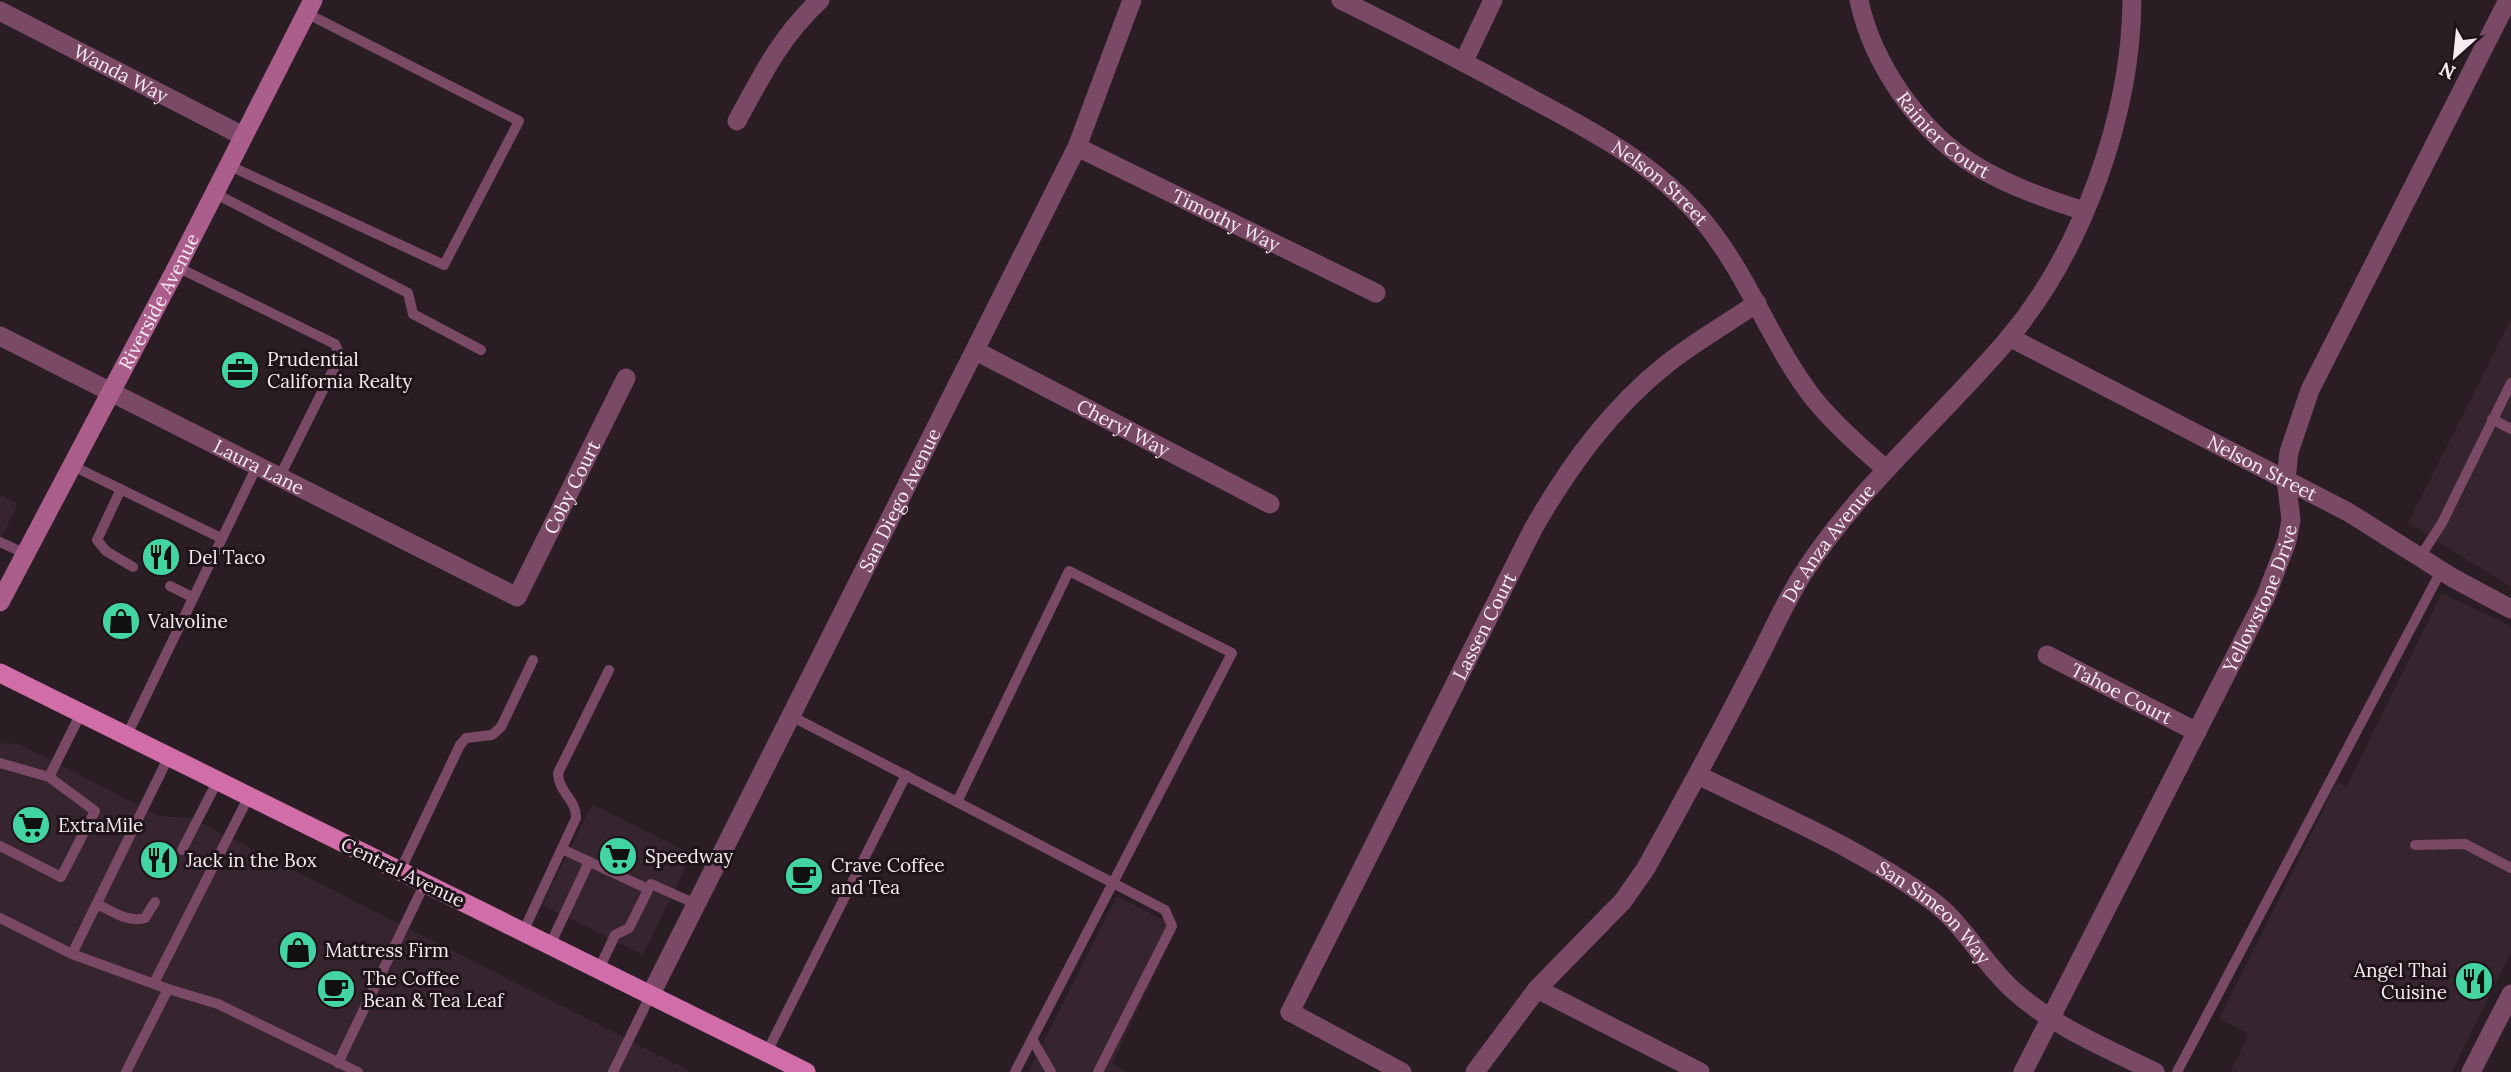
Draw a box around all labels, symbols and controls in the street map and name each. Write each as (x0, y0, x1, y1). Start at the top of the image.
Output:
north arrow (2420, 21, 2490, 91)
street label: Wanda Way (69, 39, 172, 108)
text: N (2435, 57, 2459, 85)
street label: Rainier Court (1891, 87, 1995, 184)
street label: Nelson Street (1607, 135, 1714, 231)
street label: Timothy Way (1168, 183, 1284, 256)
street label: Riverside Avenue (113, 229, 204, 374)
place label: Prudential California Realty (267, 347, 412, 393)
office icon: Prudential California Realty (219, 349, 261, 391)
street label: Cheryl Way (1073, 394, 1174, 462)
street label: San Diego Avenue (853, 424, 946, 576)
street label: Nelson Street (2203, 430, 2322, 506)
street label: Laura Lane (210, 434, 308, 500)
street label: Coby Court (538, 436, 605, 538)
street label: De Anza Avenue (1777, 479, 1880, 607)
street label: Yellowstone Drive (2217, 523, 2302, 677)
restaurant icon: Del Taco (140, 536, 182, 578)
place label: Del Taco (188, 545, 265, 569)
street label: Lassen Court (1447, 568, 1521, 684)
shop icon: Valvoline (100, 600, 142, 642)
place label: Valvoline (147, 609, 228, 633)
street label: Tahoe Court (2067, 657, 2177, 730)
supermarket icon: ExtraMile (10, 804, 52, 846)
place label: ExtraMile (58, 813, 143, 837)
street label: Central Avenue (337, 832, 469, 912)
supermarket icon: Speedway (597, 835, 639, 877)
restaurant icon: Jack in the Box (138, 839, 180, 881)
place label: Speedway (645, 844, 733, 868)
place label: Jack in the Box (185, 848, 317, 872)
place label: Crave Coffee and Tea (831, 853, 945, 899)
cafe icon: Crave Coffee and Tea (783, 855, 825, 897)
street label: San Simeon Way (1872, 855, 1996, 969)
shop icon: Mattress Firm (277, 929, 319, 971)
place label: Mattress Firm (325, 938, 449, 962)
place label: Angel Thai Cuisine (2353, 958, 2447, 1004)
restaurant icon: Angel Thai Cuisine (2453, 960, 2495, 1002)
place label: The Coffee Bean & Tea Leaf (363, 966, 505, 1012)
cafe icon: The Coffee Bean & Tea Leaf (315, 968, 357, 1010)

